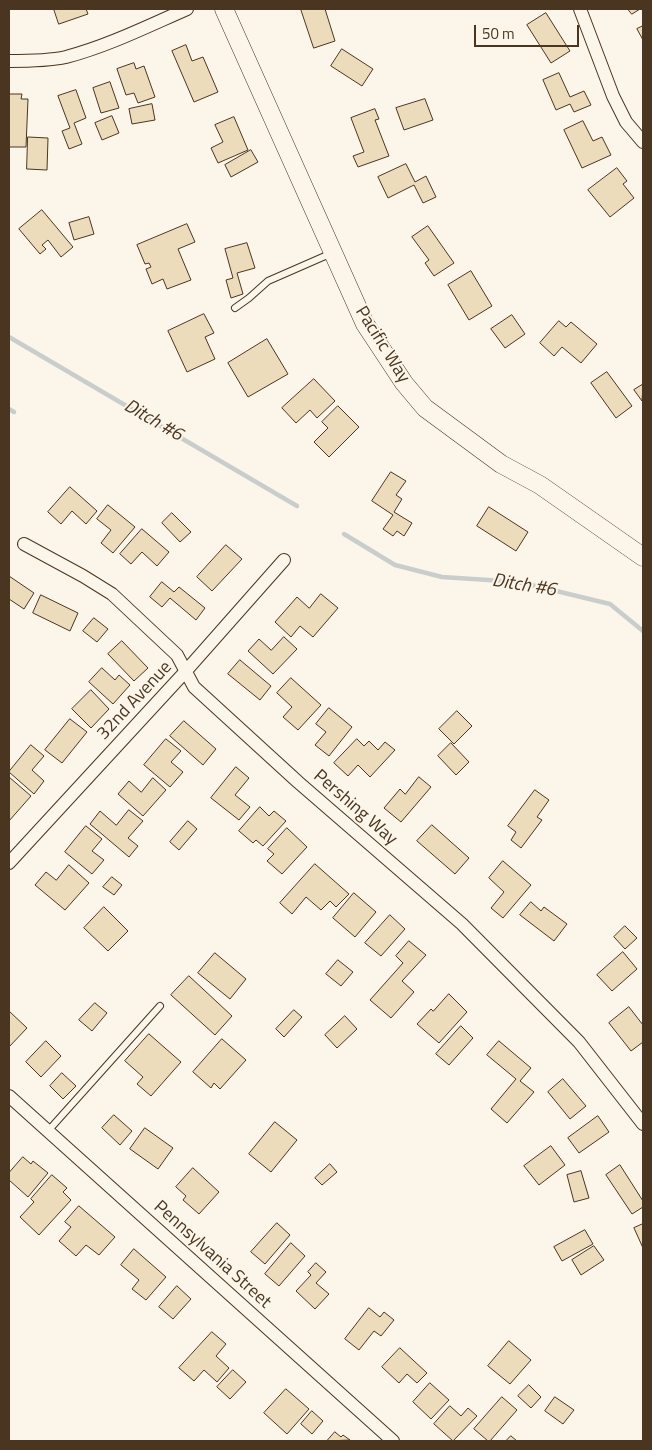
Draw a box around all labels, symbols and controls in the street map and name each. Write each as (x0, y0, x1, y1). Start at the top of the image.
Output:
scale bar (477, 15, 582, 47)
text: 50 m (482, 22, 515, 45)
street label: Pacific Way (350, 303, 414, 387)
water label: Ditch #6 (120, 395, 186, 447)
water label: Ditch #6 (491, 570, 557, 602)
street label: 32nd Avenue (93, 657, 177, 745)
street label: Pershing Way (309, 766, 401, 850)
street label: Pennsylvania Street (149, 1197, 275, 1313)

